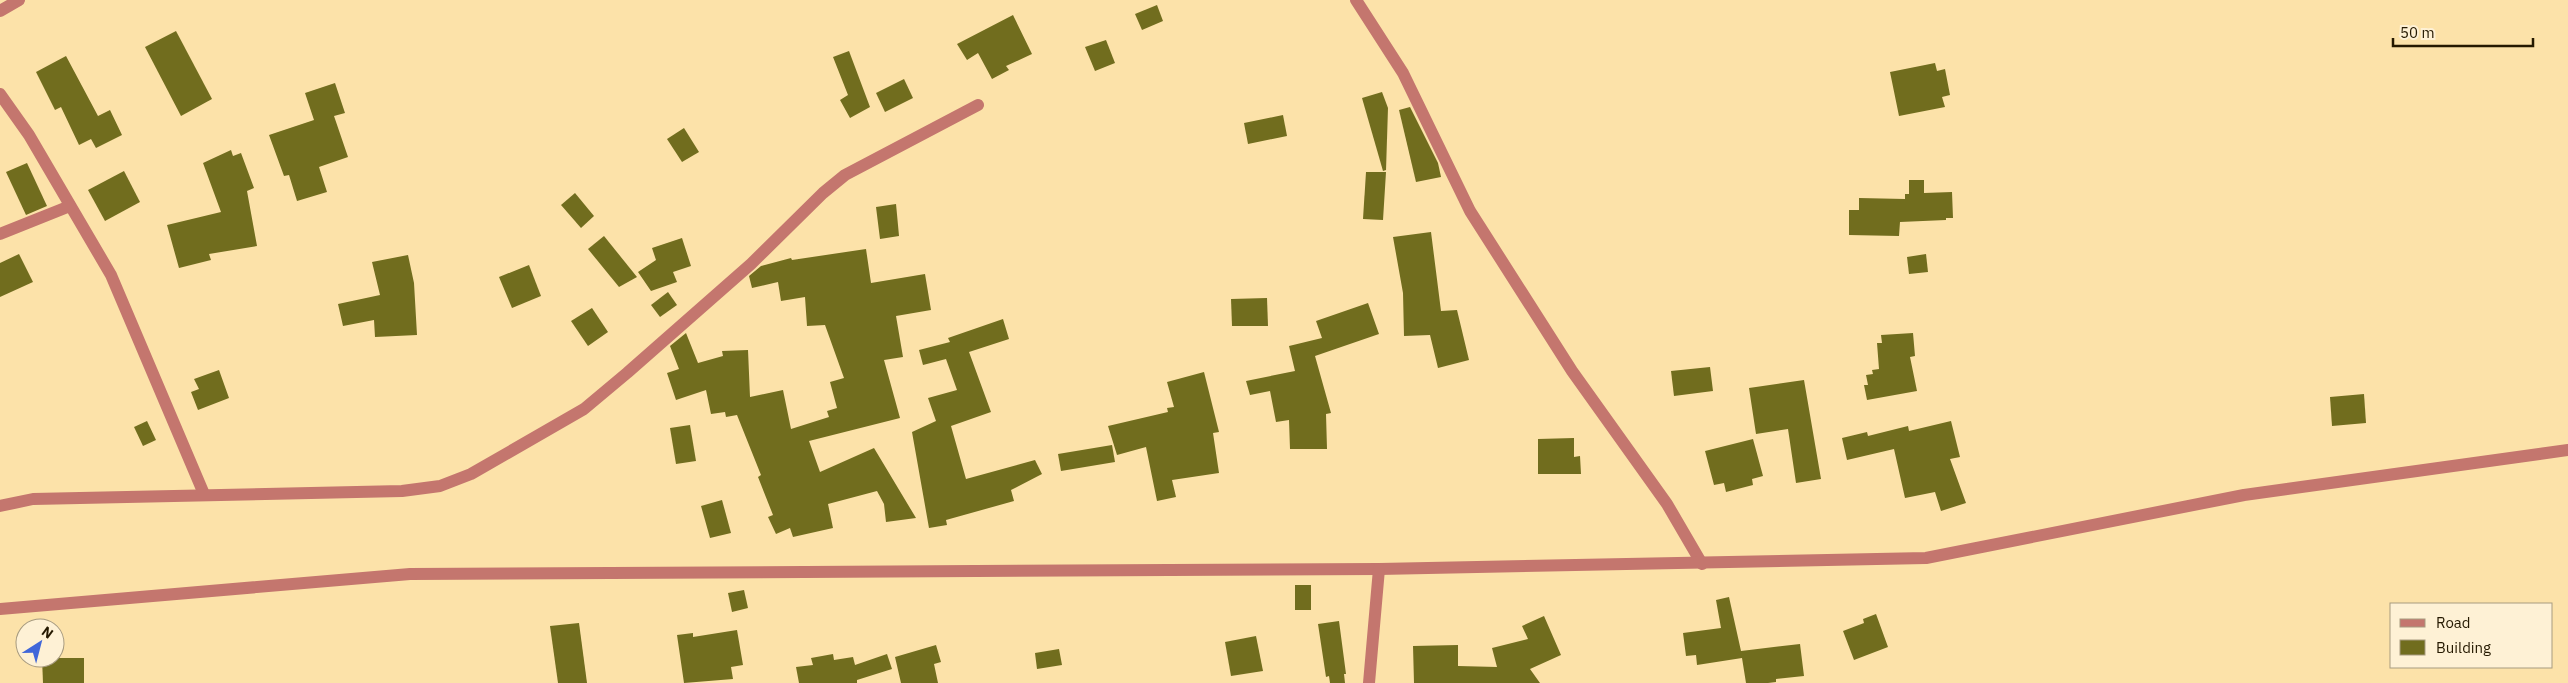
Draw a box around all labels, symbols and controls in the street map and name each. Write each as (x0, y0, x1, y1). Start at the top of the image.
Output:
scale bar (2393, 15, 2533, 47)
text: 50 m (2400, 23, 2435, 42)
legend (2390, 603, 2553, 668)
text: Road (2436, 613, 2471, 632)
north arrow (15, 618, 65, 668)
text: N (38, 622, 57, 643)
text: Building (2436, 638, 2491, 657)

